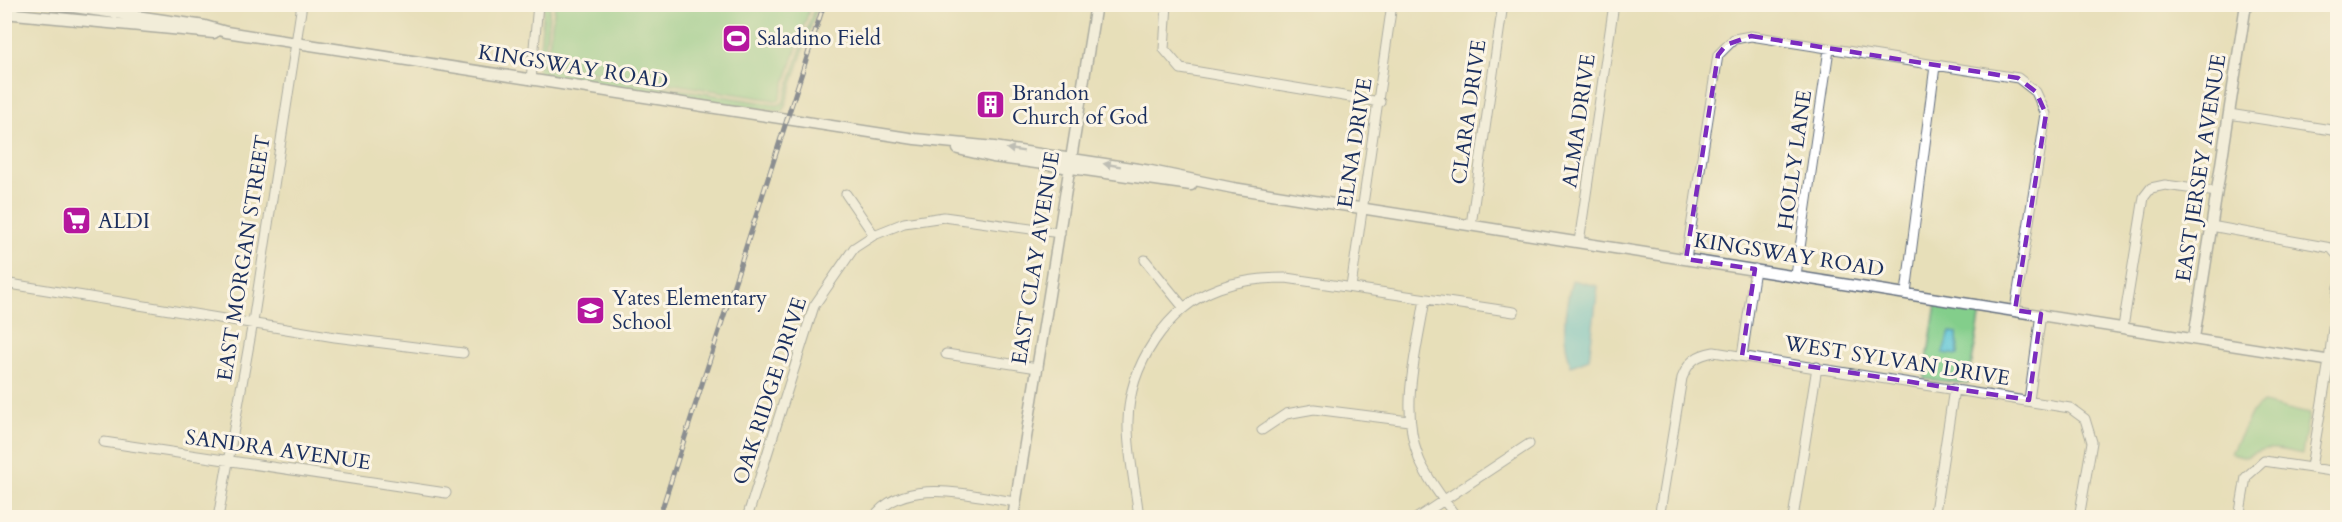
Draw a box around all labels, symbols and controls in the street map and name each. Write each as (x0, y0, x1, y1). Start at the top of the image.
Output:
sports icon: Saladino Field (720, 22, 752, 54)
place label: Saladino Field (757, 24, 881, 53)
street label: KINGSWAY ROAD (476, 38, 670, 96)
street label: CLARA DRIVE (1444, 38, 1494, 186)
street label: ALMA DRIVE (1555, 52, 1603, 190)
street label: EAST JERSEY AVENUE (2169, 52, 2233, 284)
street label: ELNA DRIVE (1330, 76, 1380, 210)
place label: Brandon Church of God (1012, 79, 1148, 132)
street label: HOLLY LANE (1771, 88, 1819, 232)
building icon: Brandon Church of God (975, 89, 1007, 121)
street label: EAST MORGAN STREET (210, 133, 278, 383)
one-way arrow (1005, 145, 1024, 154)
street label: EAST CLAY AVENUE (1005, 149, 1067, 367)
one-way arrow (1102, 160, 1121, 169)
supermarket icon: ALDI (61, 205, 93, 237)
place label: ALDI (98, 207, 150, 236)
street label: KINGSWAY ROAD (1692, 226, 1886, 284)
place label: Yates Elementary School (612, 284, 767, 337)
school or university icon: Yates Elementary School (575, 294, 607, 326)
street label: OAK RIDGE DRIVE (726, 294, 814, 488)
street label: WEST SYLVAN DRIVE (1781, 329, 2012, 393)
street label: SANDRA AVENUE (183, 423, 373, 477)

